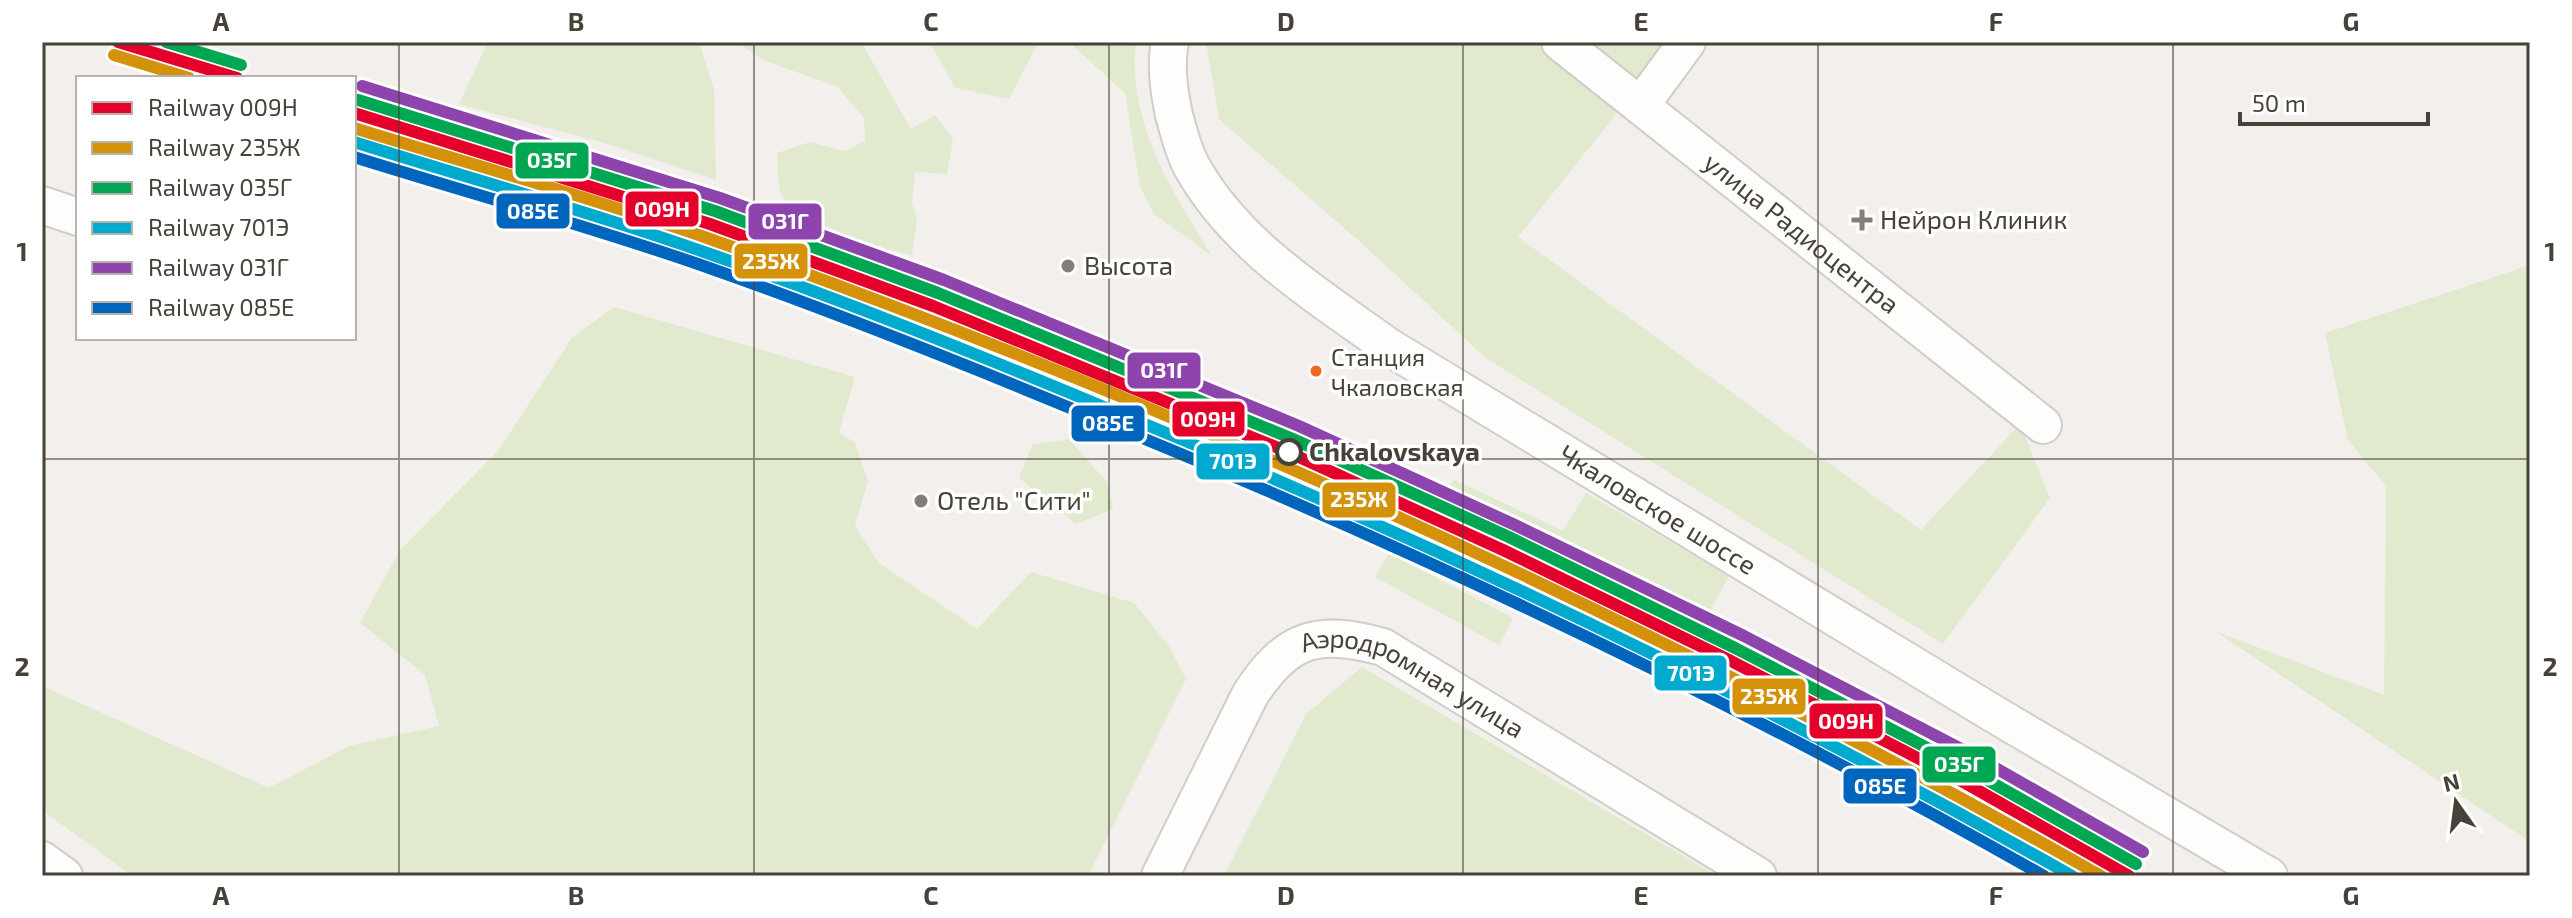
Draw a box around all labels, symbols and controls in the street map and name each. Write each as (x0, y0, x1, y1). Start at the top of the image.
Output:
text: A (213, 5, 230, 36)
text: B (568, 5, 584, 36)
text: C (923, 5, 939, 36)
text: D (1277, 5, 1295, 36)
text: E (1633, 5, 1649, 36)
text: F (1989, 5, 2003, 36)
text: G (2343, 5, 2359, 36)
legend (76, 76, 356, 340)
scale bar (2240, 76, 2428, 126)
text: 50 m (2252, 88, 2306, 117)
text: Railway 009Н (148, 92, 298, 121)
text: Railway 235Ж (148, 132, 301, 161)
line badge: 035Г (514, 141, 590, 180)
street label: улица Радиоцентра (1698, 145, 1906, 319)
text: 035Г (527, 146, 577, 172)
text: Railway 035Г (148, 172, 292, 201)
line badge: 009Н (624, 190, 700, 228)
line badge: 085Е (495, 192, 571, 230)
text: 009Н (634, 195, 690, 221)
text: 085Е (507, 197, 559, 223)
line badge: 031Г (747, 202, 823, 241)
place label: Нейрон Клиник (1880, 203, 2067, 234)
text: 031Г (761, 207, 809, 233)
marker: Нейрон Клиник (1851, 209, 1873, 231)
text: Railway 701Э (148, 212, 289, 241)
text: 1 (16, 235, 28, 266)
text: 1 (2544, 235, 2556, 266)
line badge: 235Ж (733, 242, 809, 280)
text: 235Ж (742, 247, 800, 273)
place label: Высота (1084, 249, 1173, 280)
text: Railway 031Г (148, 252, 289, 281)
marker: Высота (1059, 257, 1077, 275)
text: Railway 085Е (148, 292, 295, 321)
place label: Станция Чкаловская (1331, 342, 1464, 401)
line badge: 031Г (1126, 351, 1202, 390)
text: 031Г (1140, 356, 1188, 382)
marker: Станция Чкаловская (1308, 363, 1324, 379)
line badge: 009Н (1171, 400, 1246, 438)
line badge: 085Е (1070, 404, 1146, 443)
text: 009Н (1180, 405, 1236, 431)
text: 085Е (1082, 409, 1134, 435)
place label: Chkalovskaya (1309, 435, 1480, 467)
street label: Чкаловское шоссе (1554, 437, 1762, 580)
marker: Chkalovskaya (1276, 439, 1302, 465)
line badge: 701Э (1195, 442, 1271, 481)
text: 701Э (1209, 447, 1257, 473)
line badge: 235Ж (1321, 481, 1397, 519)
place label: Отель "Сити" (937, 484, 1091, 515)
text: 235Ж (1330, 485, 1388, 511)
marker: Отель "Сити" (912, 492, 930, 510)
street label: Аэродромная улица (1296, 621, 1530, 744)
text: 2 (14, 650, 30, 681)
text: 2 (2542, 650, 2558, 681)
line badge: 701Э (1653, 654, 1728, 692)
text: 701Э (1667, 659, 1715, 685)
line badge: 235Ж (1731, 677, 1807, 716)
text: 235Ж (1740, 682, 1798, 708)
line badge: 009Н (1808, 702, 1884, 740)
text: 009Н (1818, 707, 1874, 733)
line badge: 035Г (1921, 745, 1997, 784)
text: 035Г (1934, 750, 1984, 776)
north arrow (2416, 762, 2496, 842)
line badge: 085Е (1842, 767, 1918, 805)
text: N (2440, 767, 2462, 796)
text: 085Е (1854, 772, 1906, 798)
text: A (213, 879, 230, 910)
text: B (568, 879, 584, 910)
text: C (923, 879, 939, 910)
text: D (1277, 879, 1295, 910)
text: E (1633, 879, 1649, 910)
text: F (1989, 879, 2003, 910)
text: G (2343, 879, 2359, 910)

